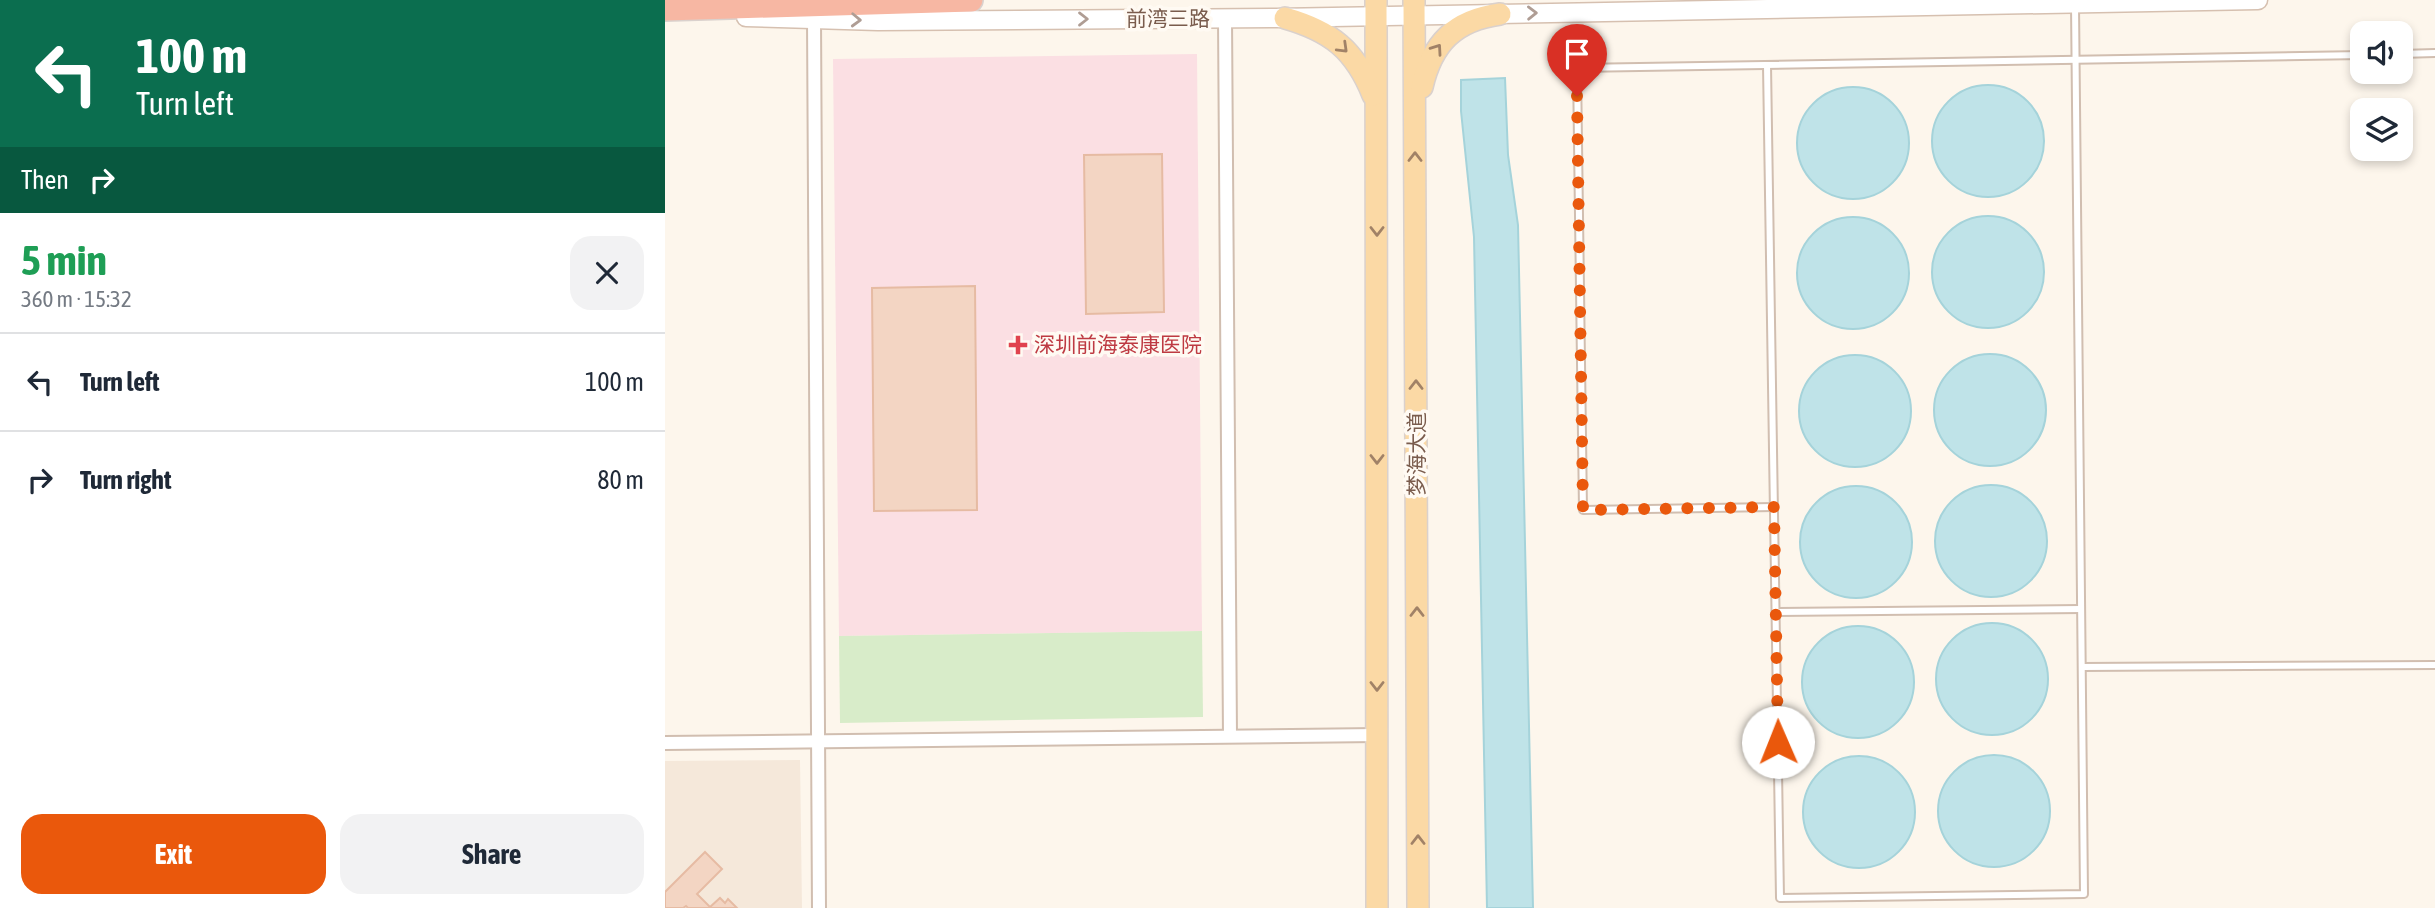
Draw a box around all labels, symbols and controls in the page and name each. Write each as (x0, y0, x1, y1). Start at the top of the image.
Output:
one-way arrow (1527, 5, 1537, 21)
street label: 前湾三路 (1126, 6, 1210, 30)
one-way arrow (1078, 12, 1089, 27)
one-way arrow (850, 13, 861, 28)
map controls (2350, 21, 2413, 161)
button: sound (2350, 21, 2413, 84)
pin (1547, 24, 1607, 96)
text: 100 m (136, 27, 247, 83)
icon: left (21, 28, 112, 119)
icon: arrive (1558, 35, 1596, 73)
one-way arrow (1335, 40, 1348, 53)
one-way arrow (1429, 44, 1441, 57)
text: Turn left (136, 85, 234, 122)
button: layers (2350, 98, 2413, 161)
one-way arrow (1407, 152, 1423, 162)
icon: right (83, 161, 121, 199)
text: Then (21, 165, 69, 195)
one-way arrow (1369, 227, 1385, 237)
text: 5 min (21, 236, 107, 284)
button: close (570, 236, 644, 310)
text: 360 m · 15:32 (21, 286, 132, 312)
place label: 深圳前海泰康医院 (1034, 332, 1202, 356)
marker: 深圳前海泰康医院 (1008, 335, 1028, 355)
icon: left (21, 363, 59, 401)
text: Turn left (80, 367, 160, 397)
text: 100 m (585, 367, 644, 397)
one-way arrow (1408, 379, 1424, 390)
street label: 梦海大道 (1404, 412, 1428, 496)
one-way arrow (1369, 454, 1385, 465)
icon: right (21, 461, 59, 499)
text: Turn right (80, 465, 171, 495)
text: 80 m (597, 465, 644, 495)
one-way arrow (1409, 607, 1425, 617)
one-way arrow (1369, 682, 1385, 692)
position arrow (1741, 705, 1815, 779)
button: Exit (21, 814, 326, 894)
button: Share (340, 814, 644, 894)
one-way arrow (1410, 834, 1426, 845)

